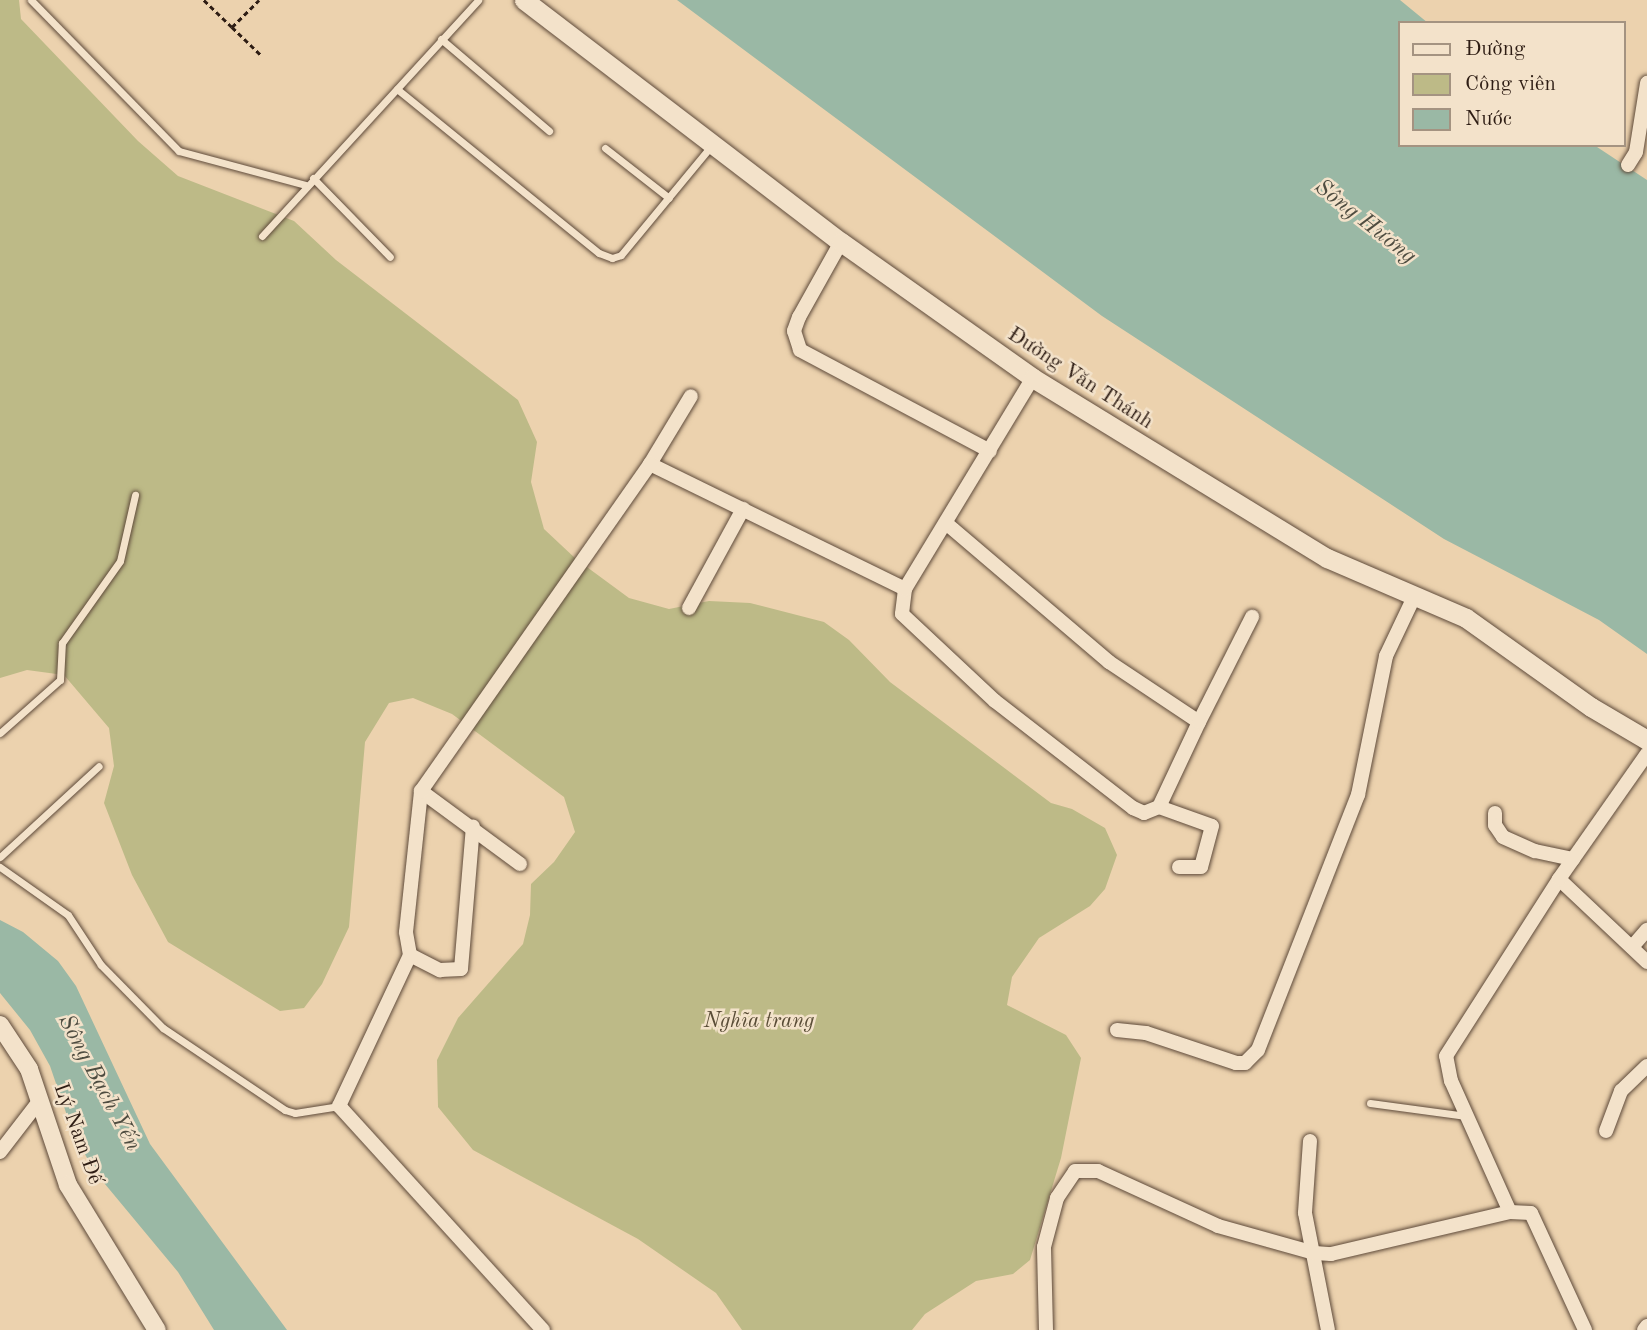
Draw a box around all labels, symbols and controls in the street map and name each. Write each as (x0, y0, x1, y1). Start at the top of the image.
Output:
legend (1398, 21, 1626, 147)
text: Đường (1465, 39, 1525, 60)
text: Công viên (1465, 74, 1556, 95)
text: Nước (1465, 109, 1512, 130)
water label: Sông Hương (1308, 174, 1422, 270)
street label: Đường Văn Thánh (1002, 323, 1158, 435)
park label: Nghĩa trang (704, 1009, 814, 1035)
water label: Sông Bạch Yến (51, 1010, 147, 1156)
street label: Lý Nam Đế (47, 1080, 107, 1188)

